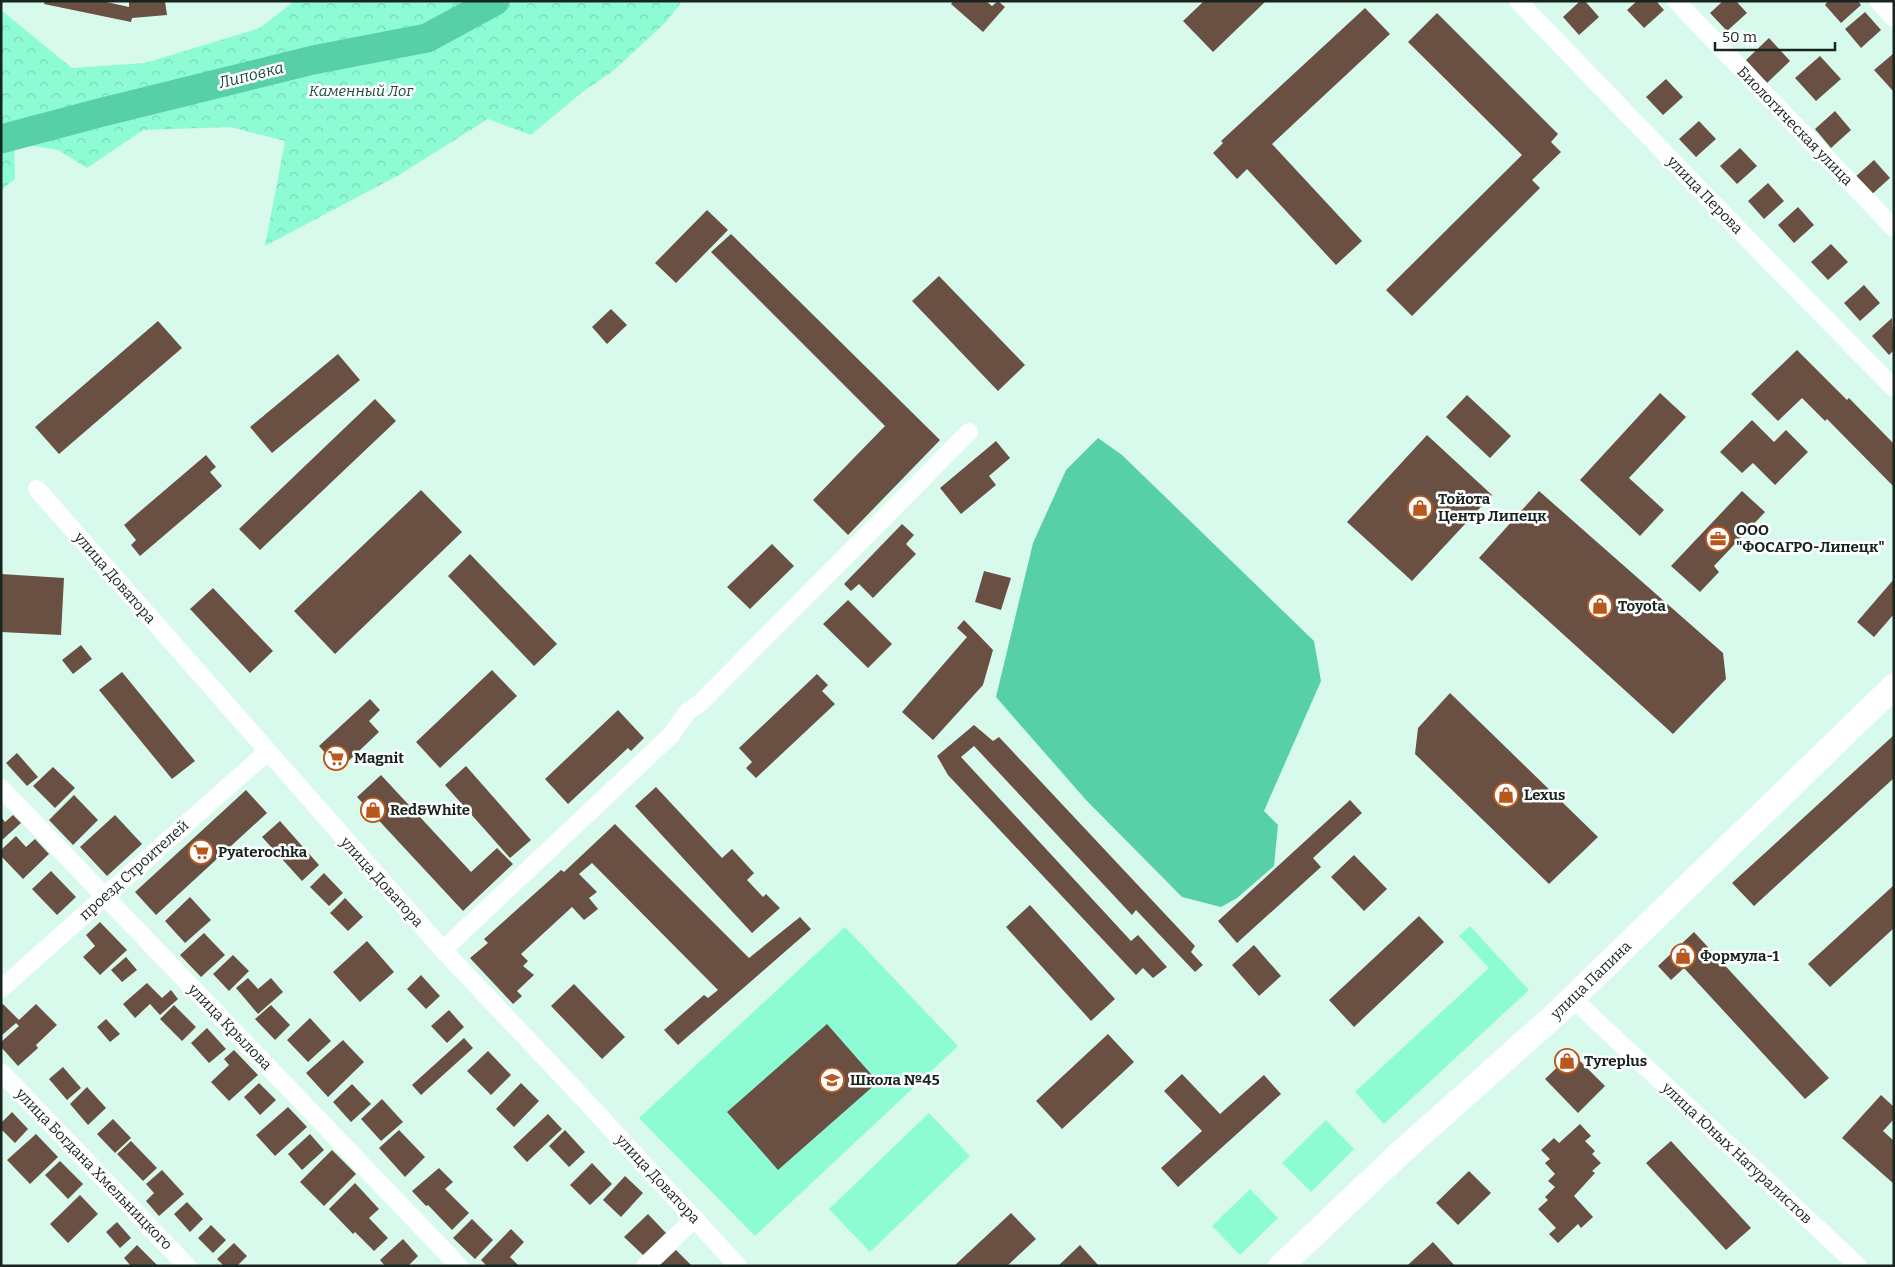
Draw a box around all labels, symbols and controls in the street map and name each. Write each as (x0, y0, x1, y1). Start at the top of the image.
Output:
scale bar (1715, 20, 1835, 52)
text: 50 m (1722, 28, 1758, 46)
water label: Липовка (216, 58, 285, 92)
street label: Биологическая улица (1733, 63, 1857, 189)
park label: Каменный Лог (309, 82, 414, 100)
street label: улица Перова (1663, 152, 1747, 238)
place label: Тойота Центр Липецк (1438, 490, 1547, 525)
shop icon: Тойота Центр Липецк (1407, 495, 1433, 521)
place label: ООО "ФОСАГРО-Липецк" (1736, 521, 1885, 556)
office icon: ООО "ФОСАГРО-Липецк" (1705, 526, 1731, 552)
street label: улица Доватора (70, 528, 160, 627)
shop icon: Toyota (1587, 593, 1613, 619)
place label: Toyota (1618, 597, 1667, 615)
supermarket icon: Magnit (323, 745, 349, 771)
place label: Magnit (354, 749, 404, 767)
shop icon: Lexus (1493, 782, 1519, 808)
place label: Lexus (1524, 786, 1565, 804)
shop icon: Red&White (360, 797, 386, 823)
place label: Red&White (390, 801, 470, 819)
street label: проезд Строителей (76, 816, 192, 924)
street label: улица Доватора (336, 832, 427, 931)
supermarket icon: Pyaterochka (188, 839, 214, 865)
place label: Pyaterochka (218, 843, 308, 861)
street label: улица Папина (1546, 937, 1635, 1024)
shop icon: Формула-1 (1670, 943, 1696, 969)
place label: Формула-1 (1700, 947, 1779, 965)
street label: улица Крылова (184, 979, 276, 1074)
shop icon: Tyreplus (1554, 1048, 1580, 1074)
place label: Tyreplus (1584, 1052, 1647, 1070)
school or university icon: Школа №45 (819, 1067, 845, 1093)
place label: Школа №45 (850, 1071, 940, 1089)
street label: улица Юных Натуралистов (1657, 1078, 1816, 1227)
street label: улица Богдана Хмельницкого (11, 1084, 176, 1253)
street label: улица Доватора (611, 1130, 704, 1227)

